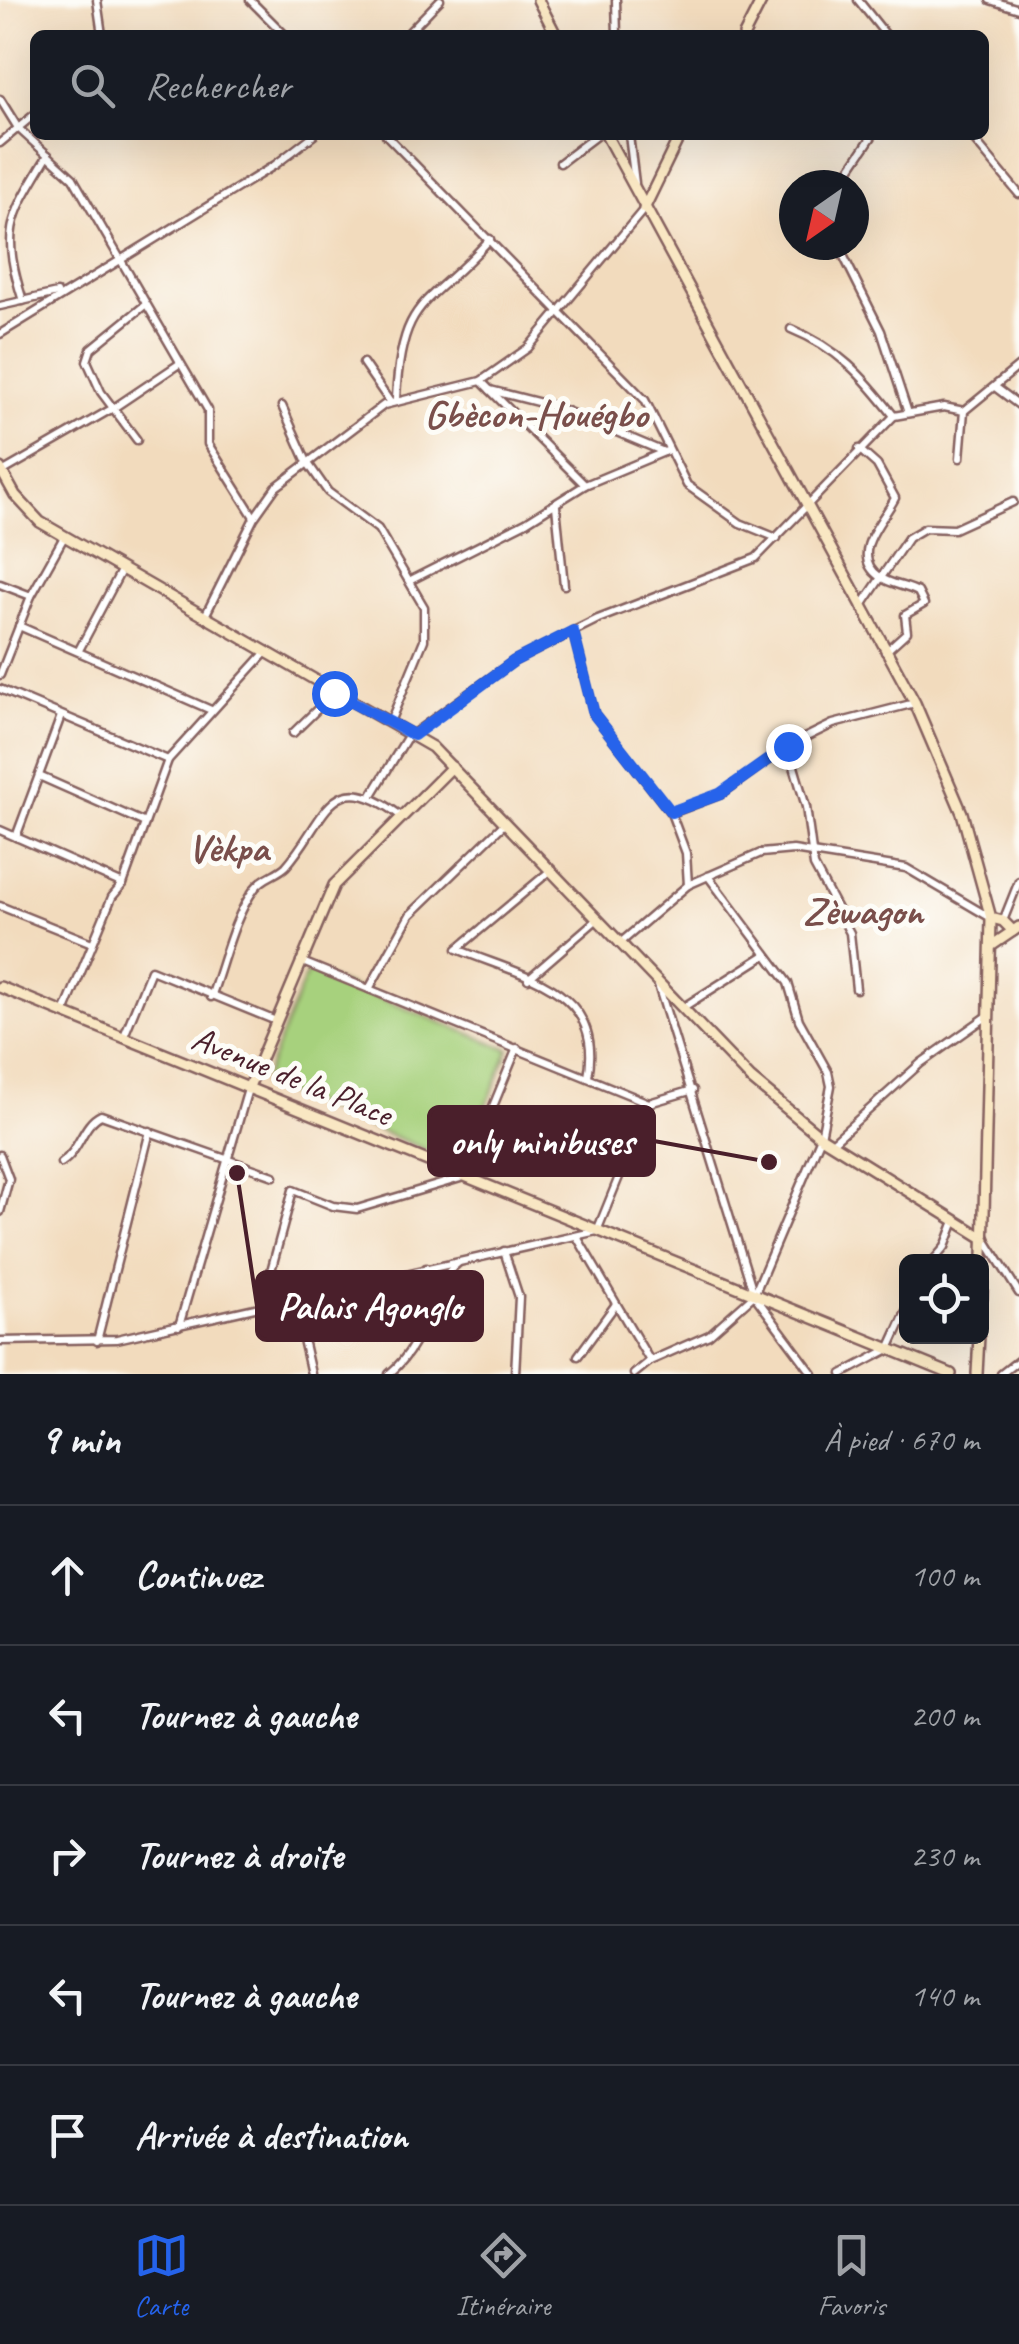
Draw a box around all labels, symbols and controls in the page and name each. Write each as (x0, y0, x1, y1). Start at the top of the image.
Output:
search box (30, 30, 989, 140)
icon: search (65, 58, 120, 113)
text: Rechercher (145, 62, 291, 109)
north arrow (779, 170, 869, 260)
district label: Gbècon-Houégbo (425, 389, 650, 439)
route start (312, 671, 358, 717)
route end (766, 724, 812, 770)
district label: Vèkpa (188, 823, 271, 873)
district label: Zèwagon (803, 886, 926, 936)
street label: Avenue de la Place (185, 1015, 401, 1138)
callout: only minibuses (429, 1107, 654, 1175)
text: only minibuses (450, 1118, 638, 1165)
map controls (899, 1254, 989, 1344)
button: locate (899, 1254, 989, 1344)
callout: Palais Agonglo (257, 1272, 482, 1340)
text: Palais Agonglo (278, 1283, 465, 1330)
text: 9 min (40, 1413, 120, 1466)
text: À pied · 670 m (824, 1419, 979, 1460)
icon: ahead (40, 1548, 95, 1603)
text: Continuez (135, 1552, 261, 1599)
text: 100 m (910, 1555, 979, 1596)
icon: left (40, 1688, 95, 1743)
text: Tournez à gauche (135, 1692, 356, 1739)
text: 200 m (910, 1695, 979, 1736)
icon: right (40, 1828, 95, 1883)
text: Tournez à droite (135, 1832, 343, 1879)
text: 230 m (910, 1835, 979, 1876)
icon: left (40, 1968, 95, 2023)
text: Tournez à gauche (135, 1972, 356, 2019)
text: 140 m (910, 1975, 979, 2016)
icon: arrive (40, 2108, 95, 2163)
text: Arrivée à destination (135, 2112, 407, 2159)
tab: Carte (134, 2228, 189, 2323)
tab: Itinéraire (456, 2228, 550, 2323)
tab: Favoris (818, 2228, 885, 2323)

